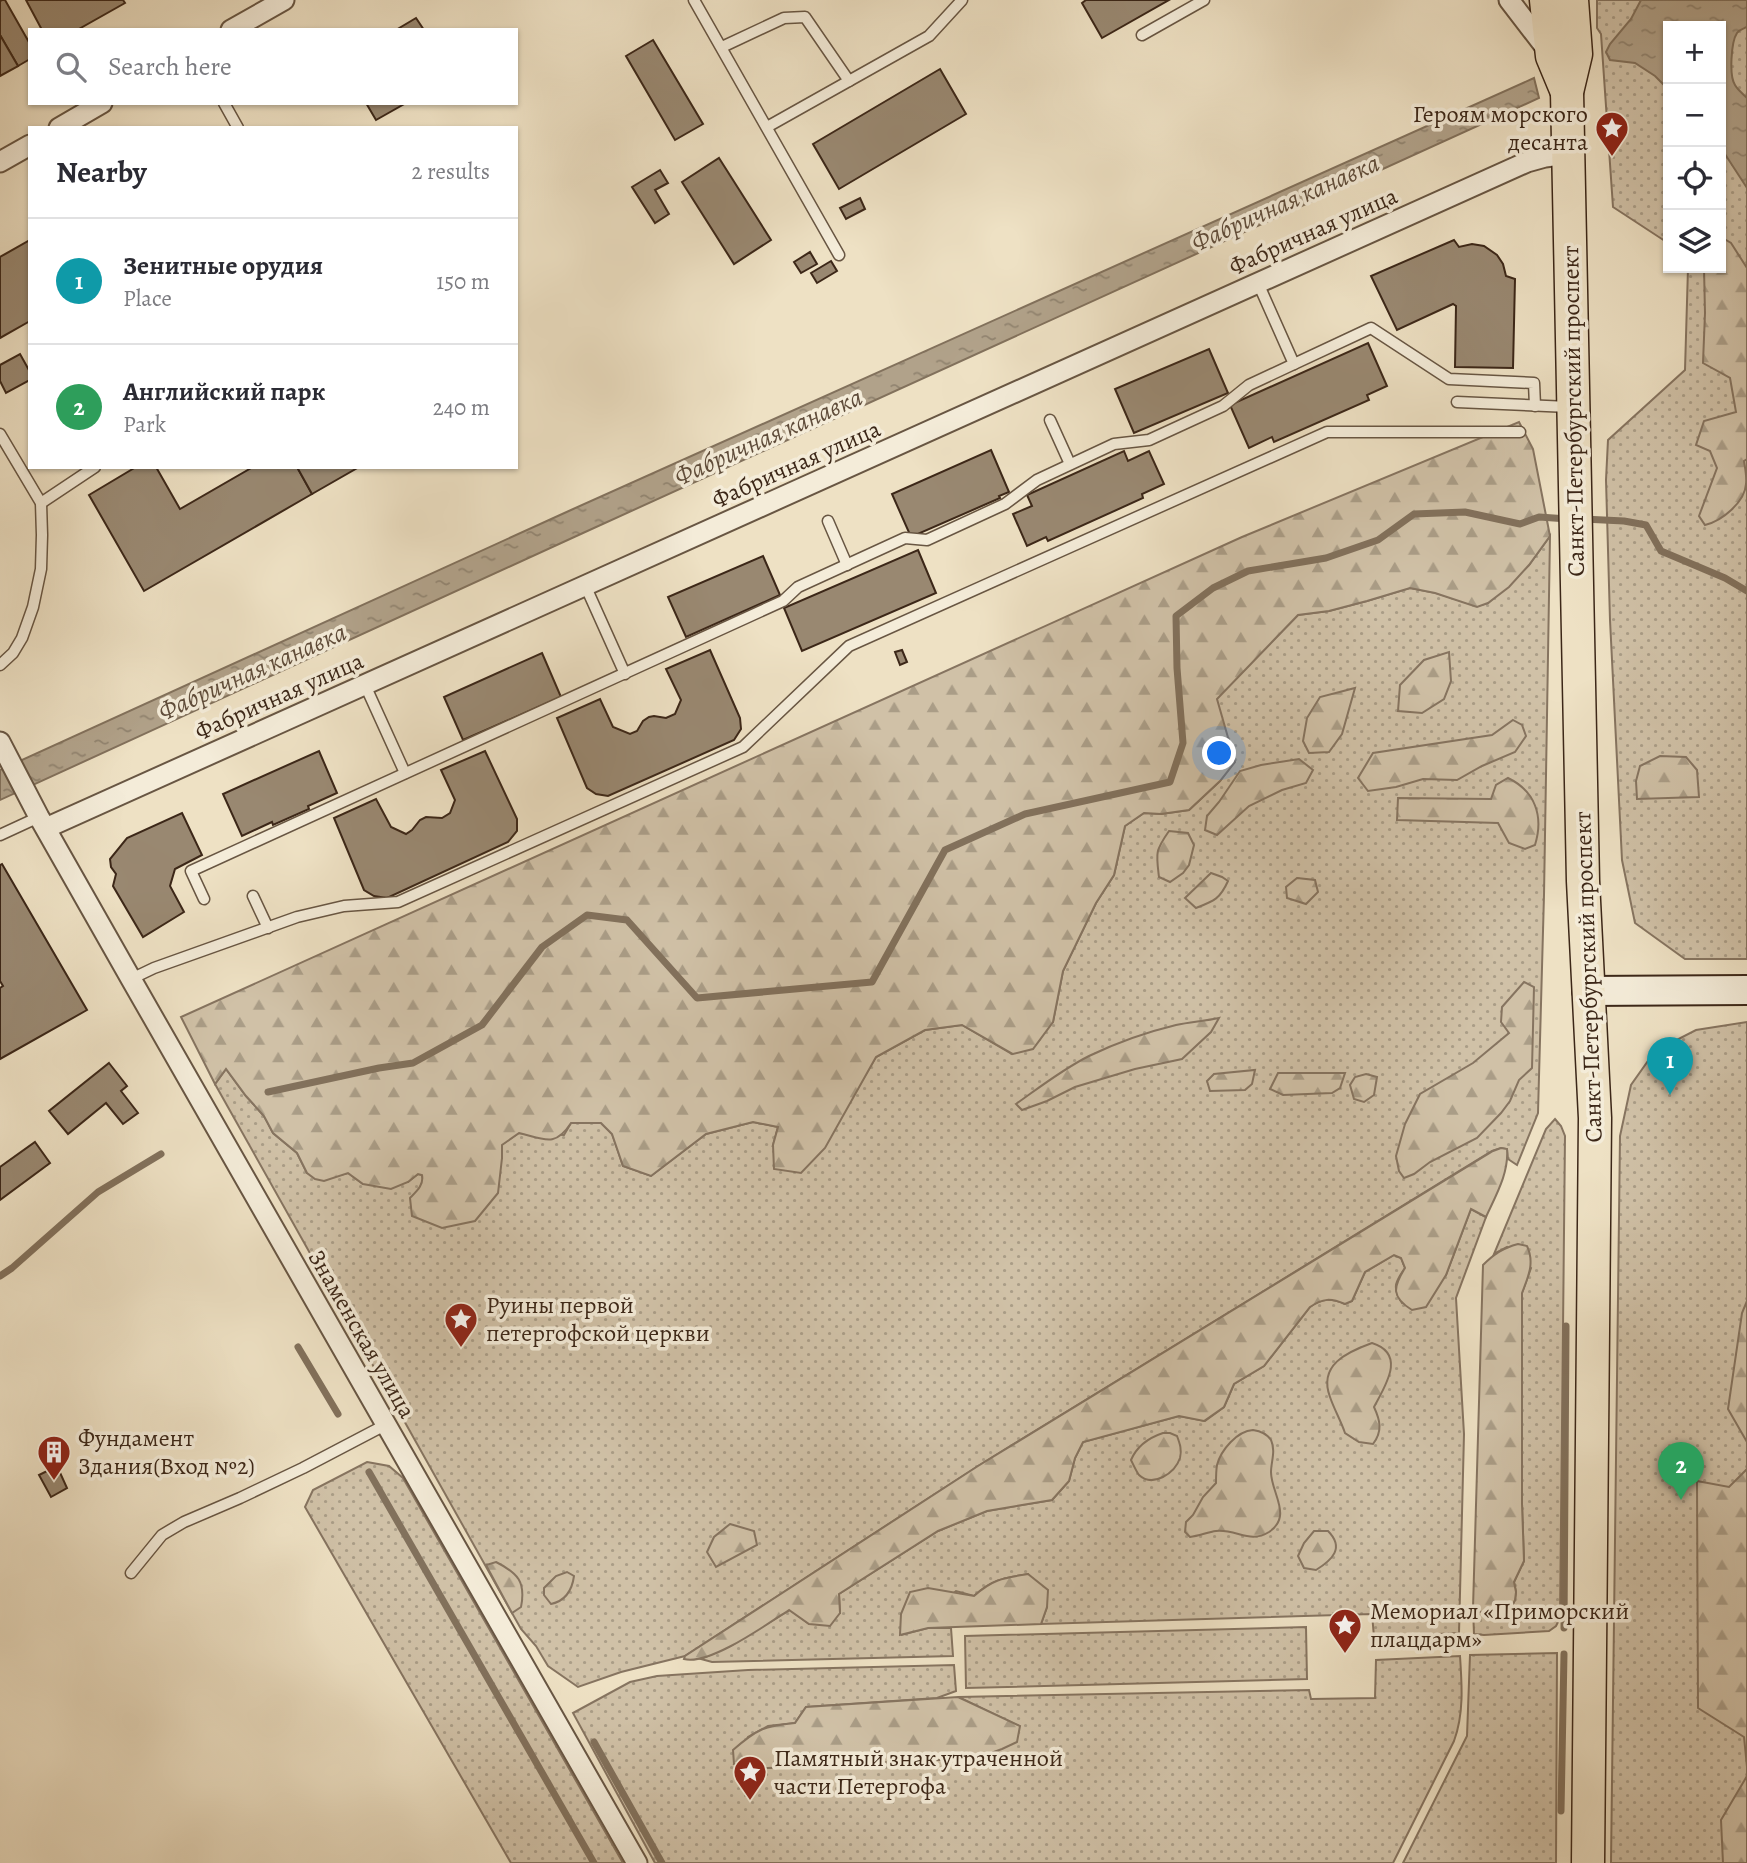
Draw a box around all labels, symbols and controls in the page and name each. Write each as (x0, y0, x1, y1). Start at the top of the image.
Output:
map controls (1663, 21, 1726, 273)
button: + (1663, 21, 1726, 84)
search box (28, 28, 518, 105)
icon: search (52, 48, 90, 86)
text: Search here (108, 49, 232, 84)
button: − (1663, 84, 1726, 147)
place label: Героям морского десанта (1413, 98, 1588, 158)
place icon: Героям морского десанта (1593, 109, 1631, 158)
water label: Фабричная канавка (1185, 145, 1385, 260)
button: locate (1663, 147, 1726, 210)
text: Nearby (56, 152, 147, 192)
text: 2 results (412, 156, 490, 187)
street label: Фабричная улица (1224, 179, 1402, 283)
button: layers (1663, 210, 1726, 273)
street label: Санкт-Петербургский проспект (1554, 245, 1592, 577)
text: Зенитные орудия (123, 248, 323, 283)
text: 1 (75, 266, 83, 297)
text: 150 m (436, 266, 490, 297)
text: Place (123, 283, 172, 314)
text: Английский парк (123, 374, 325, 409)
water label: Фабричная канавка (668, 379, 868, 494)
text: 2 (73, 392, 85, 423)
text: 240 m (433, 392, 490, 423)
text: Park (123, 409, 166, 440)
street label: Фабричная улица (707, 412, 885, 516)
water label: Фабричная канавка (152, 614, 352, 729)
street label: Фабричная улица (190, 644, 368, 748)
your location (1202, 736, 1236, 770)
street label: Санкт-Петербургский проспект (1566, 811, 1610, 1143)
pin: 1 (1647, 1037, 1693, 1095)
street label: Знаменская улица (301, 1244, 423, 1424)
place label: Руины первой петергофской церкви (486, 1289, 710, 1349)
place icon: Руины первой петергофской церкви (442, 1300, 480, 1349)
place label: Фундамент Здания(Вход №2) (78, 1422, 255, 1482)
building icon: Фундамент Здания(Вход №2) (35, 1433, 73, 1482)
pin: 2 (1658, 1442, 1704, 1500)
place label: Мемориал «Приморский плацдарм» (1370, 1595, 1629, 1655)
place icon: Мемориал «Приморский плацдарм» (1326, 1606, 1364, 1655)
place label: Памятный знак утраченной части Петергофа (774, 1742, 1063, 1802)
place icon: Памятный знак утраченной части Петергофа (731, 1753, 769, 1802)

